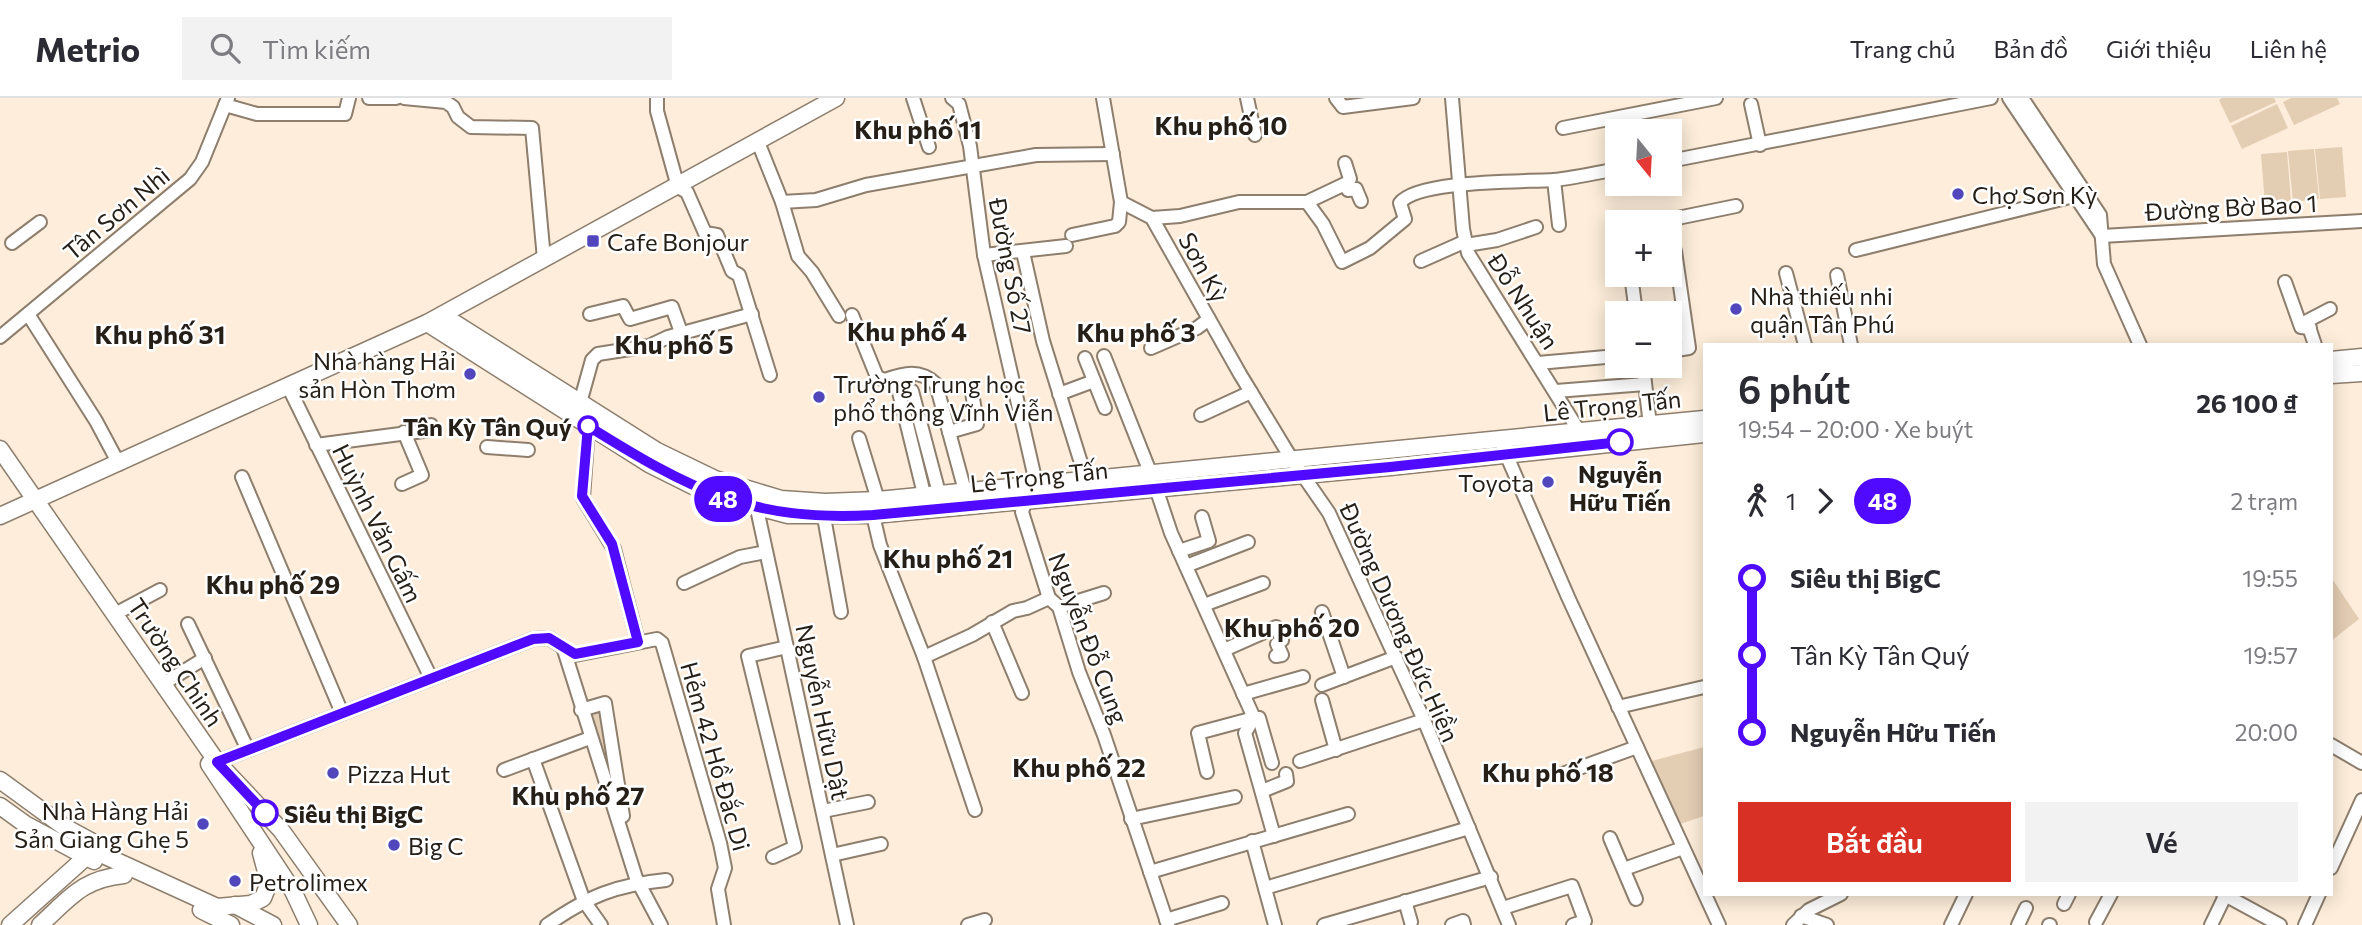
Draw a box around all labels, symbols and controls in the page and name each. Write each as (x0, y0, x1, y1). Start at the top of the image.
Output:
search box (182, 17, 672, 80)
text: Metrio (35, 28, 140, 69)
icon: search (206, 29, 244, 67)
text: Tìm kiếm (262, 33, 371, 64)
text: Trang chủ (1850, 34, 1956, 63)
text: Bản đồ (1994, 34, 2068, 63)
text: Giới thiệu (2106, 34, 2212, 63)
text: Liên hệ (2250, 34, 2327, 63)
district label: Khu phố 10 (1155, 109, 1287, 140)
district label: Khu phố 11 (854, 113, 982, 144)
north arrow (1605, 119, 1682, 196)
map controls (1605, 119, 1682, 378)
street label: Tân Sơn Nhì (57, 160, 175, 266)
place label: Chợ Sơn Kỳ (1972, 180, 2097, 209)
marker: Chợ Sơn Kỳ (1950, 186, 1966, 202)
street label: Đường Bờ Bao 1 (2143, 188, 2318, 226)
street label: Đường Số 27 (983, 194, 1038, 337)
button: + (1605, 210, 1682, 287)
place label: Cafe Bonjour (607, 227, 750, 256)
street label: Sơn Kỳ (1173, 227, 1235, 307)
marker: Cafe Bonjour (585, 233, 601, 249)
street label: Đỗ Nhuận (1482, 247, 1566, 354)
place label: Nhà thiếu nhi quận Tân Phú (1750, 281, 1895, 338)
button: − (1605, 301, 1682, 378)
marker: Nhà thiếu nhi quận Tân Phú (1728, 301, 1744, 317)
district label: Khu phố 4 (847, 315, 967, 346)
district label: Khu phố 3 (1076, 316, 1196, 347)
district label: Khu phố 31 (95, 318, 225, 349)
district label: Khu phố 5 (614, 328, 734, 359)
place label: Nhà hàng Hải sản Hòn Thơm (298, 346, 456, 403)
text: 6 phút (1738, 365, 1850, 412)
marker: Nhà hàng Hải sản Hòn Thơm (462, 366, 478, 382)
place label: Trường Trung học phổ thông Vĩnh Viễn (833, 369, 1053, 426)
street label: Lê Trọng Tấn (1541, 383, 1683, 427)
text: 26 100 ₫ (2196, 387, 2298, 418)
marker: Trường Trung học phổ thông Vĩnh Viễn (811, 389, 827, 405)
place label: Tân Kỳ Tân Quý (403, 412, 572, 441)
text: 19:54 – 20:00 · Xe buýt (1738, 415, 1973, 443)
marker: Tân Kỳ Tân Quý (578, 416, 598, 436)
marker: Nguyễn Hữu Tiến (1607, 429, 1633, 455)
street label: Huỳnh Văn Gấm (327, 439, 429, 607)
street label: Lê Trọng Tấn (968, 454, 1110, 498)
place label: Nguyễn Hữu Tiến (1569, 459, 1671, 516)
place label: Toyota (1458, 468, 1534, 497)
marker: Toyota (1540, 474, 1556, 490)
line badge: 48 (692, 476, 754, 522)
icon: walk (1738, 482, 1776, 520)
icon: forward (1806, 482, 1844, 520)
text: 48 (708, 484, 738, 513)
text: 48 (1868, 486, 1897, 515)
text: 1 (1786, 487, 1796, 515)
text: 2 trạm (2230, 487, 2298, 515)
street label: Đường Dương Đức Hiền (1334, 497, 1466, 746)
district label: Khu phố 21 (883, 542, 1013, 573)
street label: Nguyễn Đỗ Cung (1043, 548, 1135, 728)
text: Siêu thị BigC (1790, 562, 1941, 593)
text: 19:55 (2242, 564, 2298, 592)
district label: Khu phố 29 (206, 568, 340, 599)
street label: Trường Chinh (122, 592, 230, 732)
district label: Khu phố 20 (1224, 611, 1360, 642)
street label: Nguyễn Hữu Dật (790, 622, 856, 803)
text: Tân Kỳ Tân Quý (1790, 639, 1970, 670)
text: 19:57 (2243, 641, 2298, 669)
street label: Hẻm 42 Hồ Đắc Di (675, 658, 757, 854)
text: Nguyễn Hữu Tiến (1790, 716, 1996, 747)
text: 20:00 (2235, 718, 2298, 746)
district label: Khu phố 22 (1012, 751, 1146, 782)
district label: Khu phố 18 (1482, 756, 1614, 787)
place label: Pizza Hut (347, 759, 451, 788)
marker: Pizza Hut (325, 765, 341, 781)
district label: Khu phố 27 (512, 779, 644, 810)
place label: Nhà Hàng Hải Sản Giang Ghẹ 5 (14, 796, 189, 853)
place label: Siêu thị BigC (284, 799, 423, 829)
marker: Siêu thị BigC (252, 800, 278, 826)
button: Bắt đầu (1738, 802, 2011, 882)
button: Vé (2025, 802, 2298, 882)
marker: Nhà Hàng Hải Sản Giang Ghẹ 5 (195, 816, 211, 832)
place label: Big C (408, 831, 464, 860)
marker: Big C (386, 837, 402, 853)
place label: Petrolimex (249, 867, 368, 896)
marker: Petrolimex (227, 873, 243, 889)

